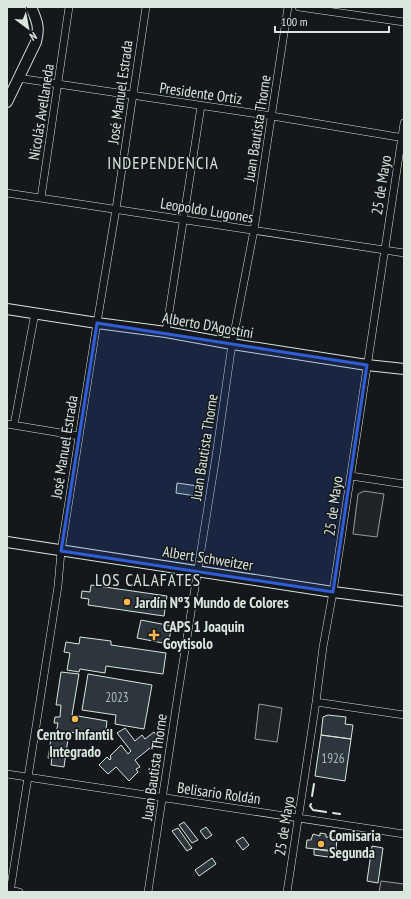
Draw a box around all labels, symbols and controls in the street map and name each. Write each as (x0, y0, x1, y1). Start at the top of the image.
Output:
north arrow (8, 8, 48, 48)
scale bar (275, 8, 389, 34)
text: 100 m (281, 14, 308, 29)
text: N (27, 29, 40, 44)
street label: José Manuel Estrada (103, 39, 137, 146)
street label: Nicolás Avellaneda (24, 63, 58, 161)
street label: Juan Bautista Thorne (239, 73, 275, 184)
street label: Presidente Ortiz (159, 78, 243, 108)
district label: INDEPENDENCIA (107, 152, 219, 174)
street label: 25 de Mayo (367, 154, 395, 216)
street label: Leopoldo Lugones (159, 193, 255, 227)
street label: Alberto D'Agostini (161, 308, 255, 342)
street label: Juan Bautista Thorne (186, 392, 222, 503)
street label: José Manuel Estrada (46, 394, 82, 501)
street label: 25 de Mayo (319, 475, 347, 537)
street label: Albert Schweitzer (161, 541, 255, 575)
district label: LOS CALAFATES (95, 569, 201, 591)
place label: Jardín Nº3 Mundo de Colores (134, 593, 289, 612)
marker: Jardín Nº3 Mundo de Colores (122, 597, 132, 607)
place label: CAPS 1 Joaquin Goytisolo (163, 617, 245, 653)
marker: CAPS 1 Joaquin Goytisolo (148, 629, 160, 641)
house number: 2023 (105, 689, 129, 706)
street label: Juan Bautista Thorne (137, 712, 171, 823)
marker: Centro Infantil Integrado (70, 714, 80, 724)
place label: Centro Infantil Integrado (37, 725, 114, 761)
house number: 1926 (321, 750, 345, 767)
street label: Belisario Roldán (176, 778, 262, 808)
street label: 25 de Mayo (270, 795, 298, 857)
place label: Comisaria Segunda (329, 826, 381, 862)
marker: Comisaria Segunda (316, 839, 326, 849)

